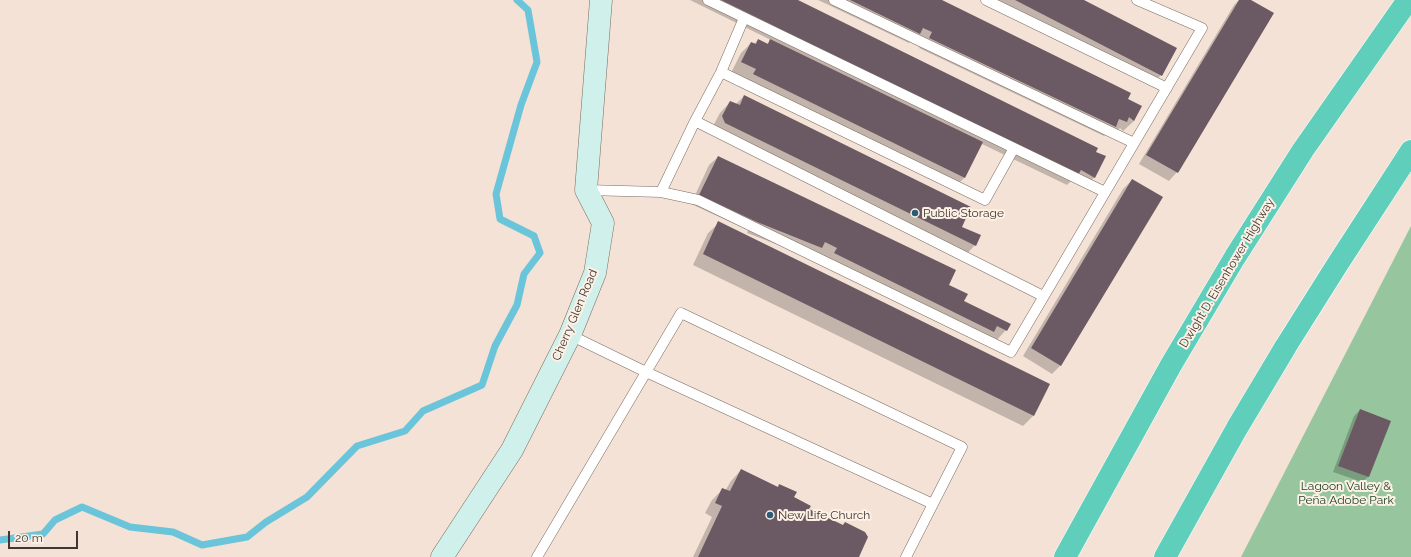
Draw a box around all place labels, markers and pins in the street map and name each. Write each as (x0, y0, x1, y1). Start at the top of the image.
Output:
place label: Public Storage (923, 206, 1004, 220)
marker: Public Storage (910, 208, 920, 218)
place label: New Life Church (778, 508, 870, 522)
marker: New Life Church (765, 510, 775, 520)

